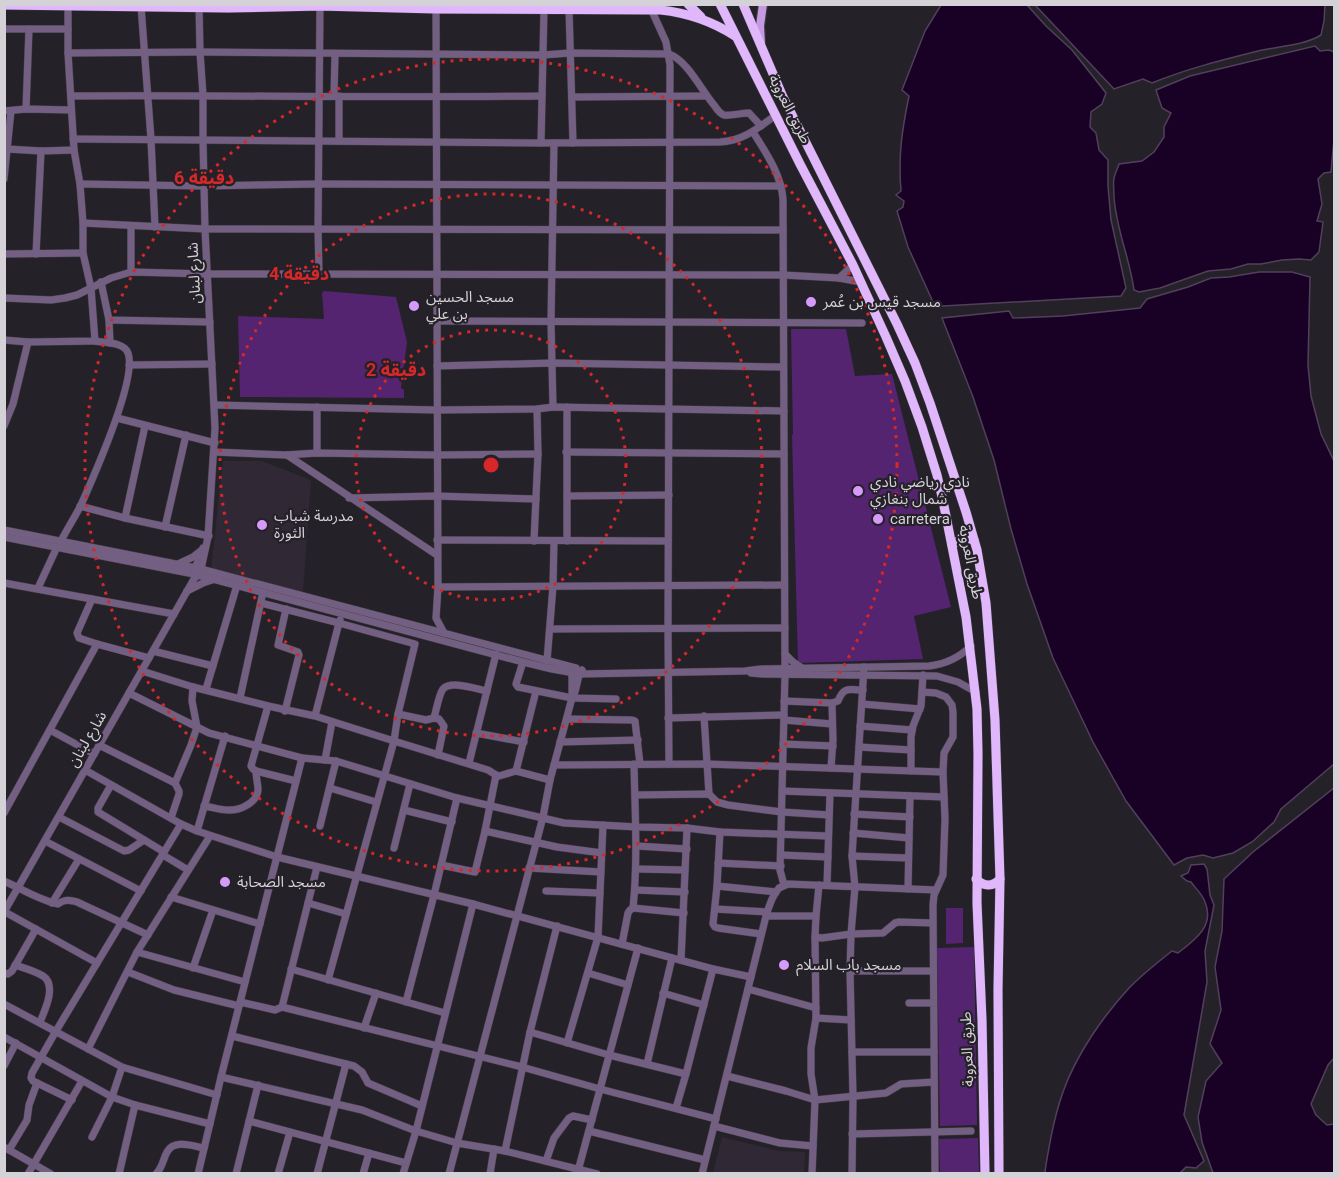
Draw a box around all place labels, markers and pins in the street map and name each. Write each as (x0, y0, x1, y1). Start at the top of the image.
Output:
place label: مسجد الحسين بن علي (426, 288, 514, 325)
place label: مسجد قيس بن عُمر (822, 293, 941, 311)
marker: مسجد قيس بن عُمر (804, 295, 818, 309)
marker: مسجد الحسين بن علي (407, 299, 421, 313)
centre of rings (481, 455, 501, 475)
place label: نادي رياضي نادي شمال بنغازي (870, 473, 970, 510)
marker: نادي رياضي نادي شمال بنغازي (851, 484, 865, 498)
place label: مدرسة شباب الثورة (274, 507, 354, 542)
place label: carretera (890, 510, 950, 528)
marker: carretera (871, 512, 885, 526)
marker: مدرسة شباب الثورة (255, 518, 269, 532)
place label: مسجد الصحابة (237, 873, 326, 891)
marker: مسجد الصحابة (218, 875, 232, 889)
place label: مسجد باب السلام (796, 956, 901, 976)
marker: مسجد باب السلام (777, 958, 791, 972)

